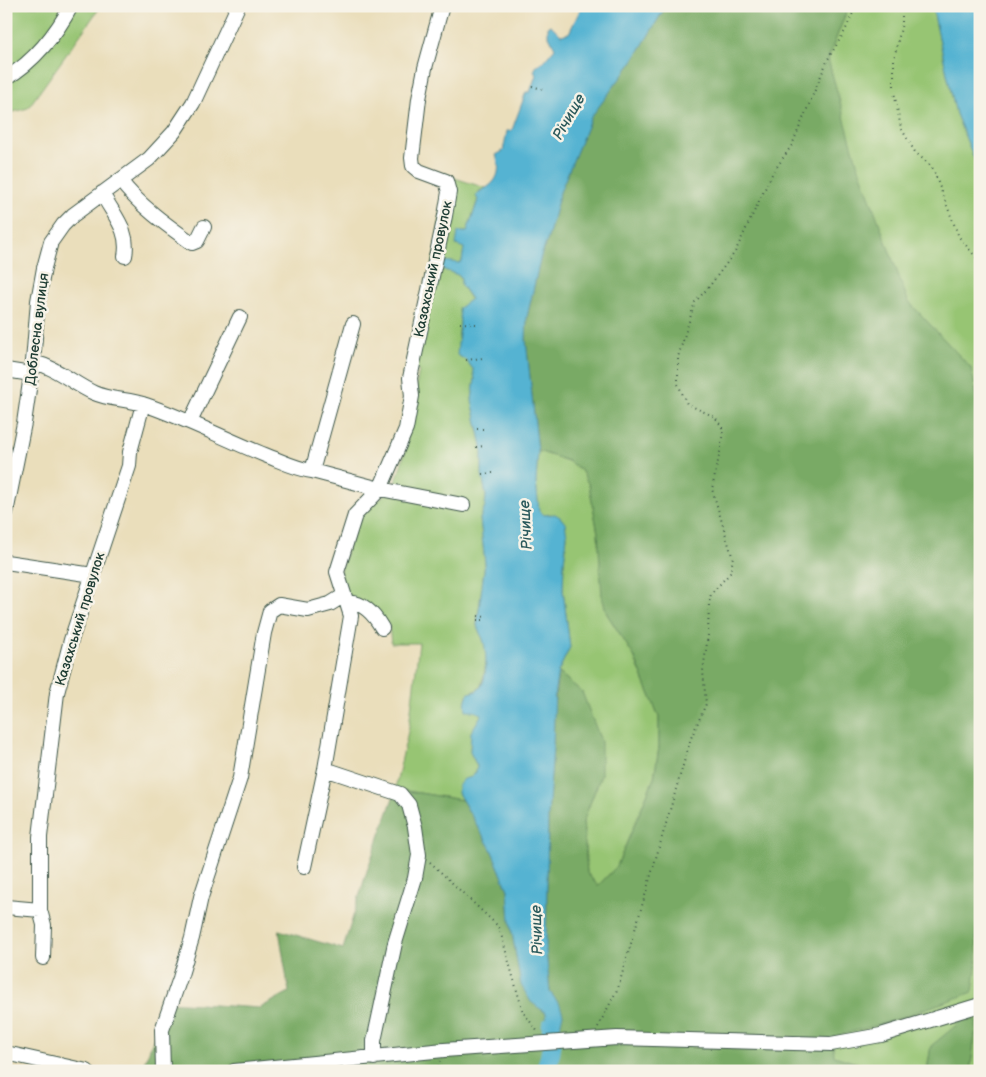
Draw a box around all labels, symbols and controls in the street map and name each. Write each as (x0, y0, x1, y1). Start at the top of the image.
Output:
water label: Річище (548, 90, 590, 143)
street label: Казахський провулок (410, 199, 456, 339)
street label: Доблесна вулиця (22, 272, 52, 386)
water label: Річище (515, 499, 537, 550)
street label: Казахський провулок (52, 549, 109, 688)
water label: Річище (527, 904, 547, 955)

